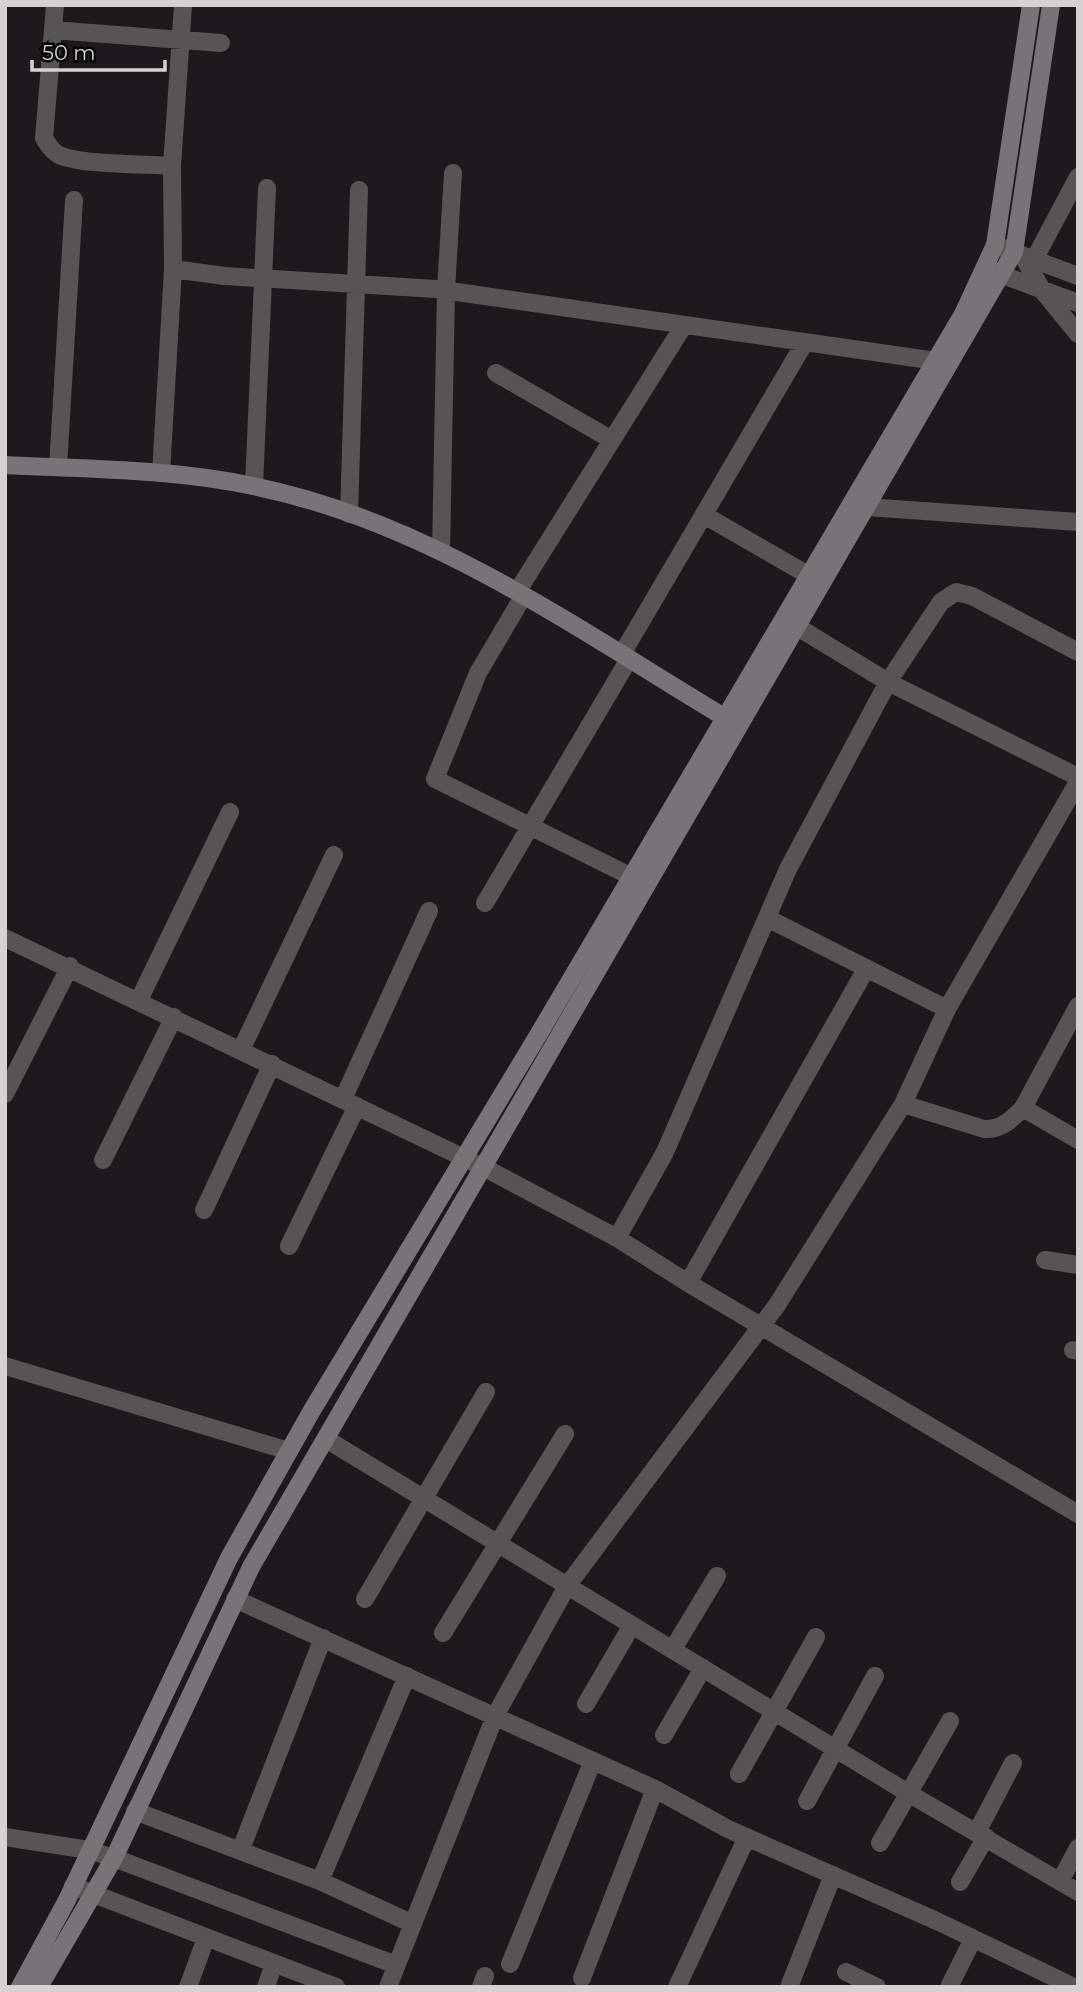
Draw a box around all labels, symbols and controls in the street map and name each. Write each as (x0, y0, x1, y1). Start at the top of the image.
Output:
scale bar (32, 28, 164, 72)
text: 50 m (42, 40, 96, 65)

